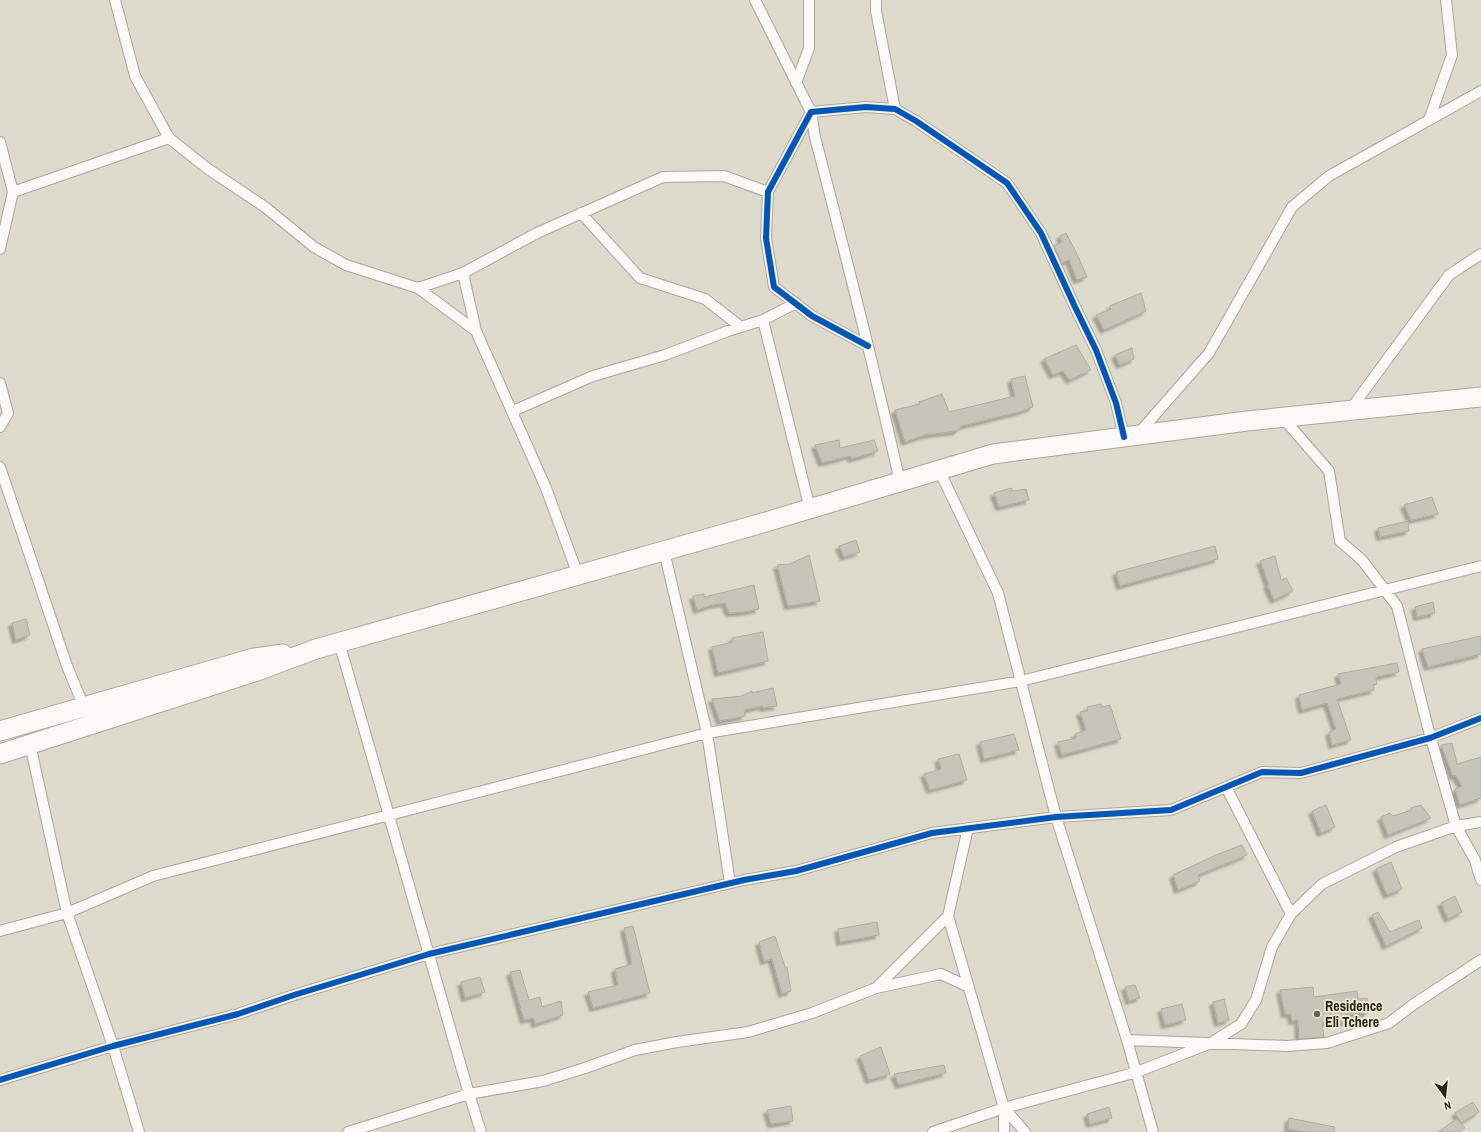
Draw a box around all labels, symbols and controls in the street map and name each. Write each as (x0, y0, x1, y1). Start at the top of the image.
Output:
place label: Residence Eli Tchere (1325, 997, 1382, 1031)
marker: Residence Eli Tchere (1312, 1009, 1322, 1019)
north arrow (1425, 1076, 1465, 1116)
text: N (1443, 1098, 1453, 1113)

